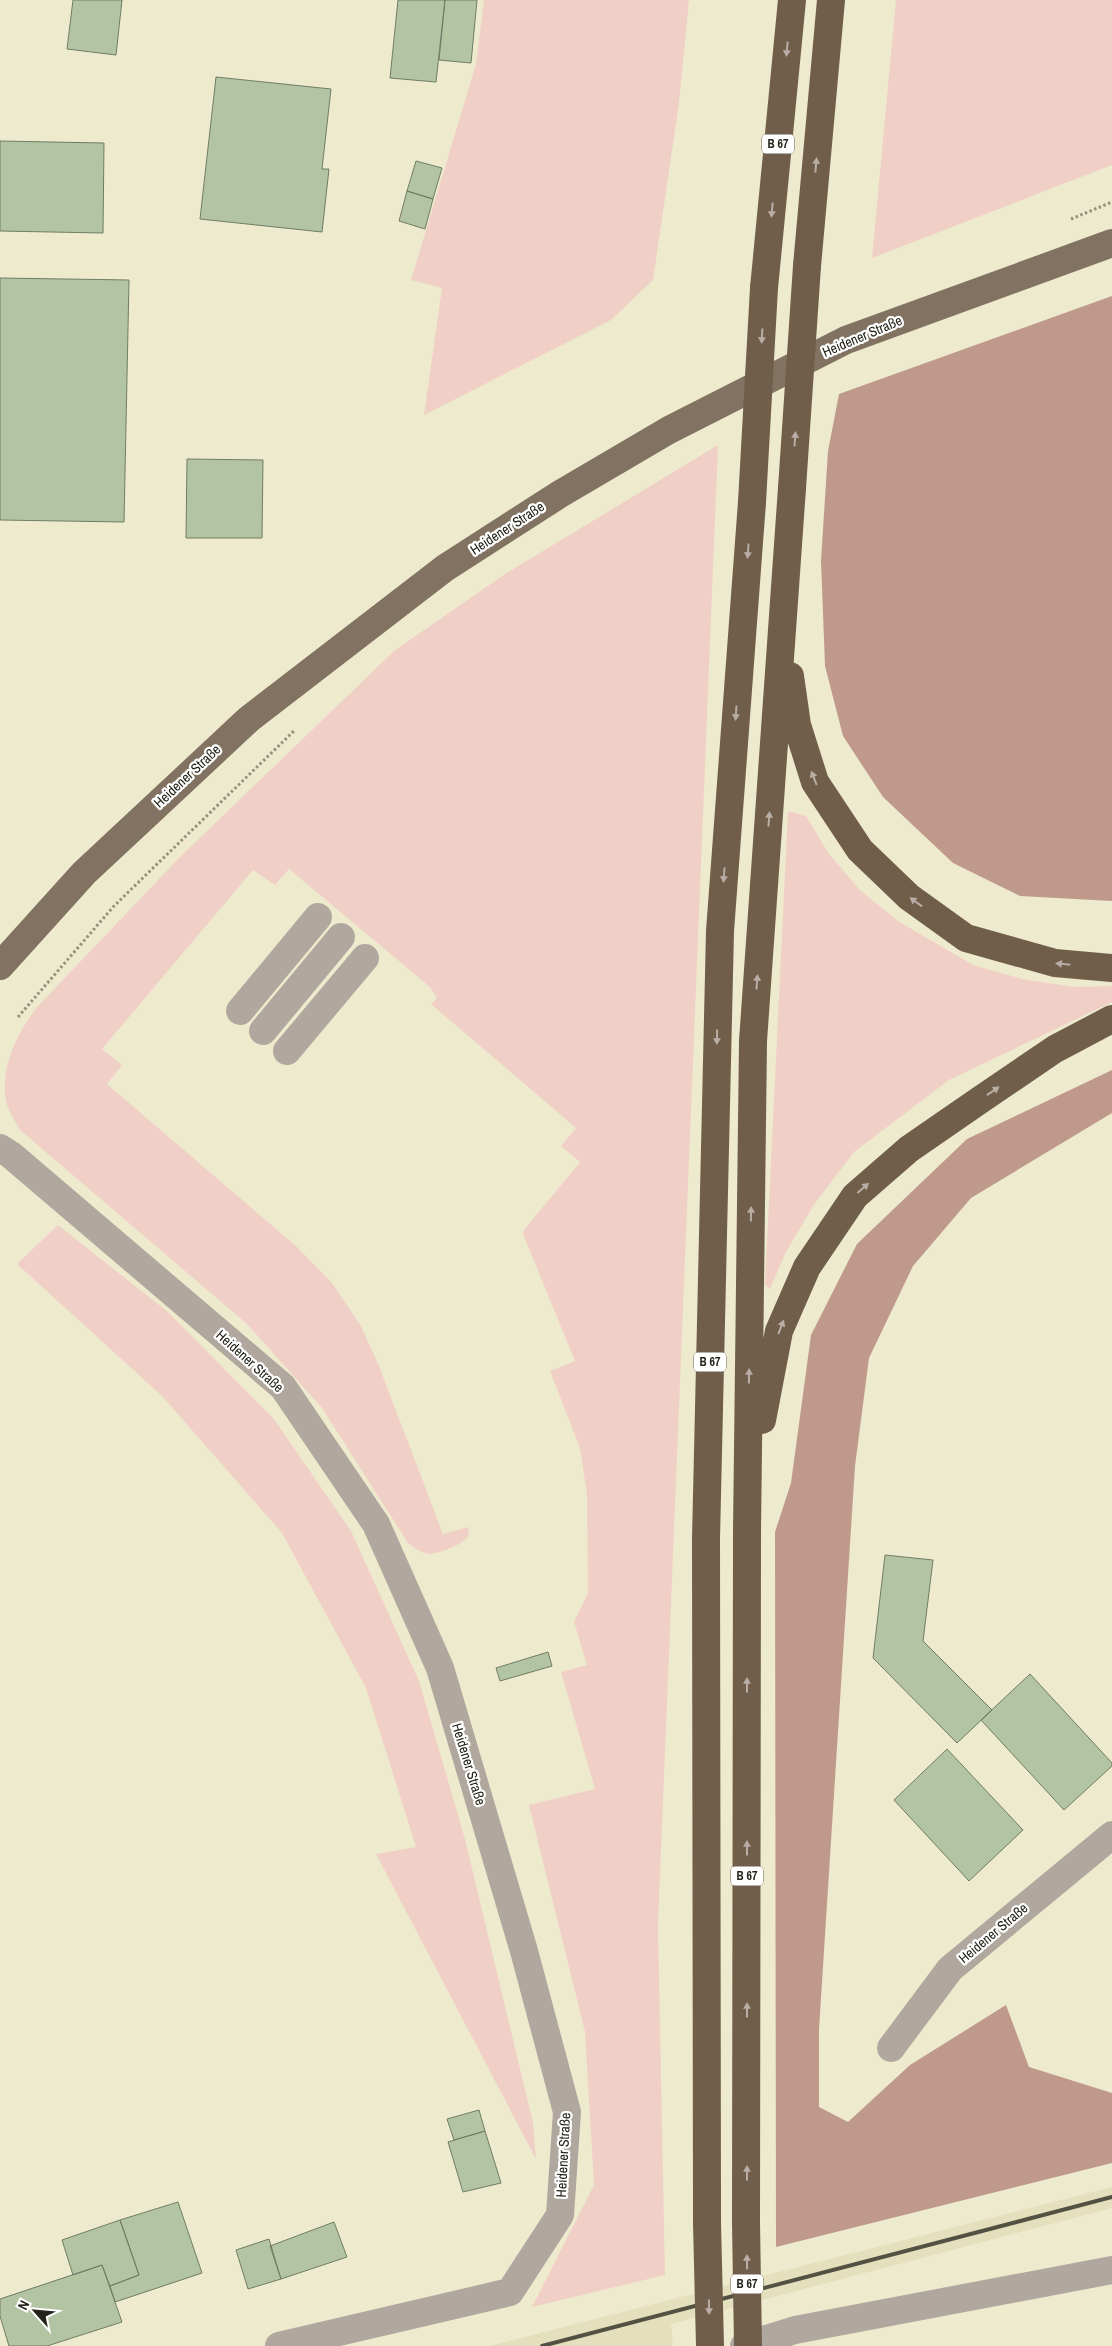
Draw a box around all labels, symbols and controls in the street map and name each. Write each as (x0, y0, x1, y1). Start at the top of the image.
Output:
one-way arrow (783, 41, 791, 57)
road number: B 67 (762, 134, 794, 154)
one-way arrow (812, 157, 820, 173)
one-way arrow (768, 203, 776, 219)
street label: Heidener Straße (819, 311, 905, 361)
one-way arrow (757, 328, 765, 344)
one-way arrow (792, 431, 800, 447)
street label: Heidener Straße (467, 497, 547, 559)
one-way arrow (744, 543, 752, 559)
one-way arrow (732, 705, 740, 721)
street label: Heidener Straße (150, 740, 224, 812)
one-way arrow (810, 770, 817, 785)
one-way arrow (765, 811, 773, 827)
one-way arrow (719, 867, 727, 883)
one-way arrow (909, 897, 923, 907)
one-way arrow (1055, 960, 1071, 968)
one-way arrow (753, 973, 761, 989)
one-way arrow (713, 1029, 721, 1045)
one-way arrow (986, 1086, 1000, 1096)
one-way arrow (857, 1183, 870, 1194)
one-way arrow (747, 1206, 755, 1222)
one-way arrow (777, 1319, 785, 1334)
street label: Heidener Straße (212, 1326, 288, 1396)
road number: B 67 (694, 1352, 726, 1371)
one-way arrow (745, 1368, 753, 1384)
one-way arrow (743, 1677, 751, 1693)
street label: Heidener Straße (448, 1721, 490, 1807)
one-way arrow (743, 1840, 751, 1856)
road number: B 67 (731, 1866, 763, 1885)
street label: Heidener Straße (955, 1899, 1031, 1967)
one-way arrow (743, 2002, 751, 2018)
street label: Heidener Straße (552, 2112, 574, 2198)
one-way arrow (743, 2165, 751, 2181)
one-way arrow (743, 2254, 751, 2270)
road number: B 67 (731, 2274, 763, 2294)
north arrow (10, 2286, 60, 2336)
text: N (14, 2297, 33, 2313)
one-way arrow (705, 2299, 713, 2315)

